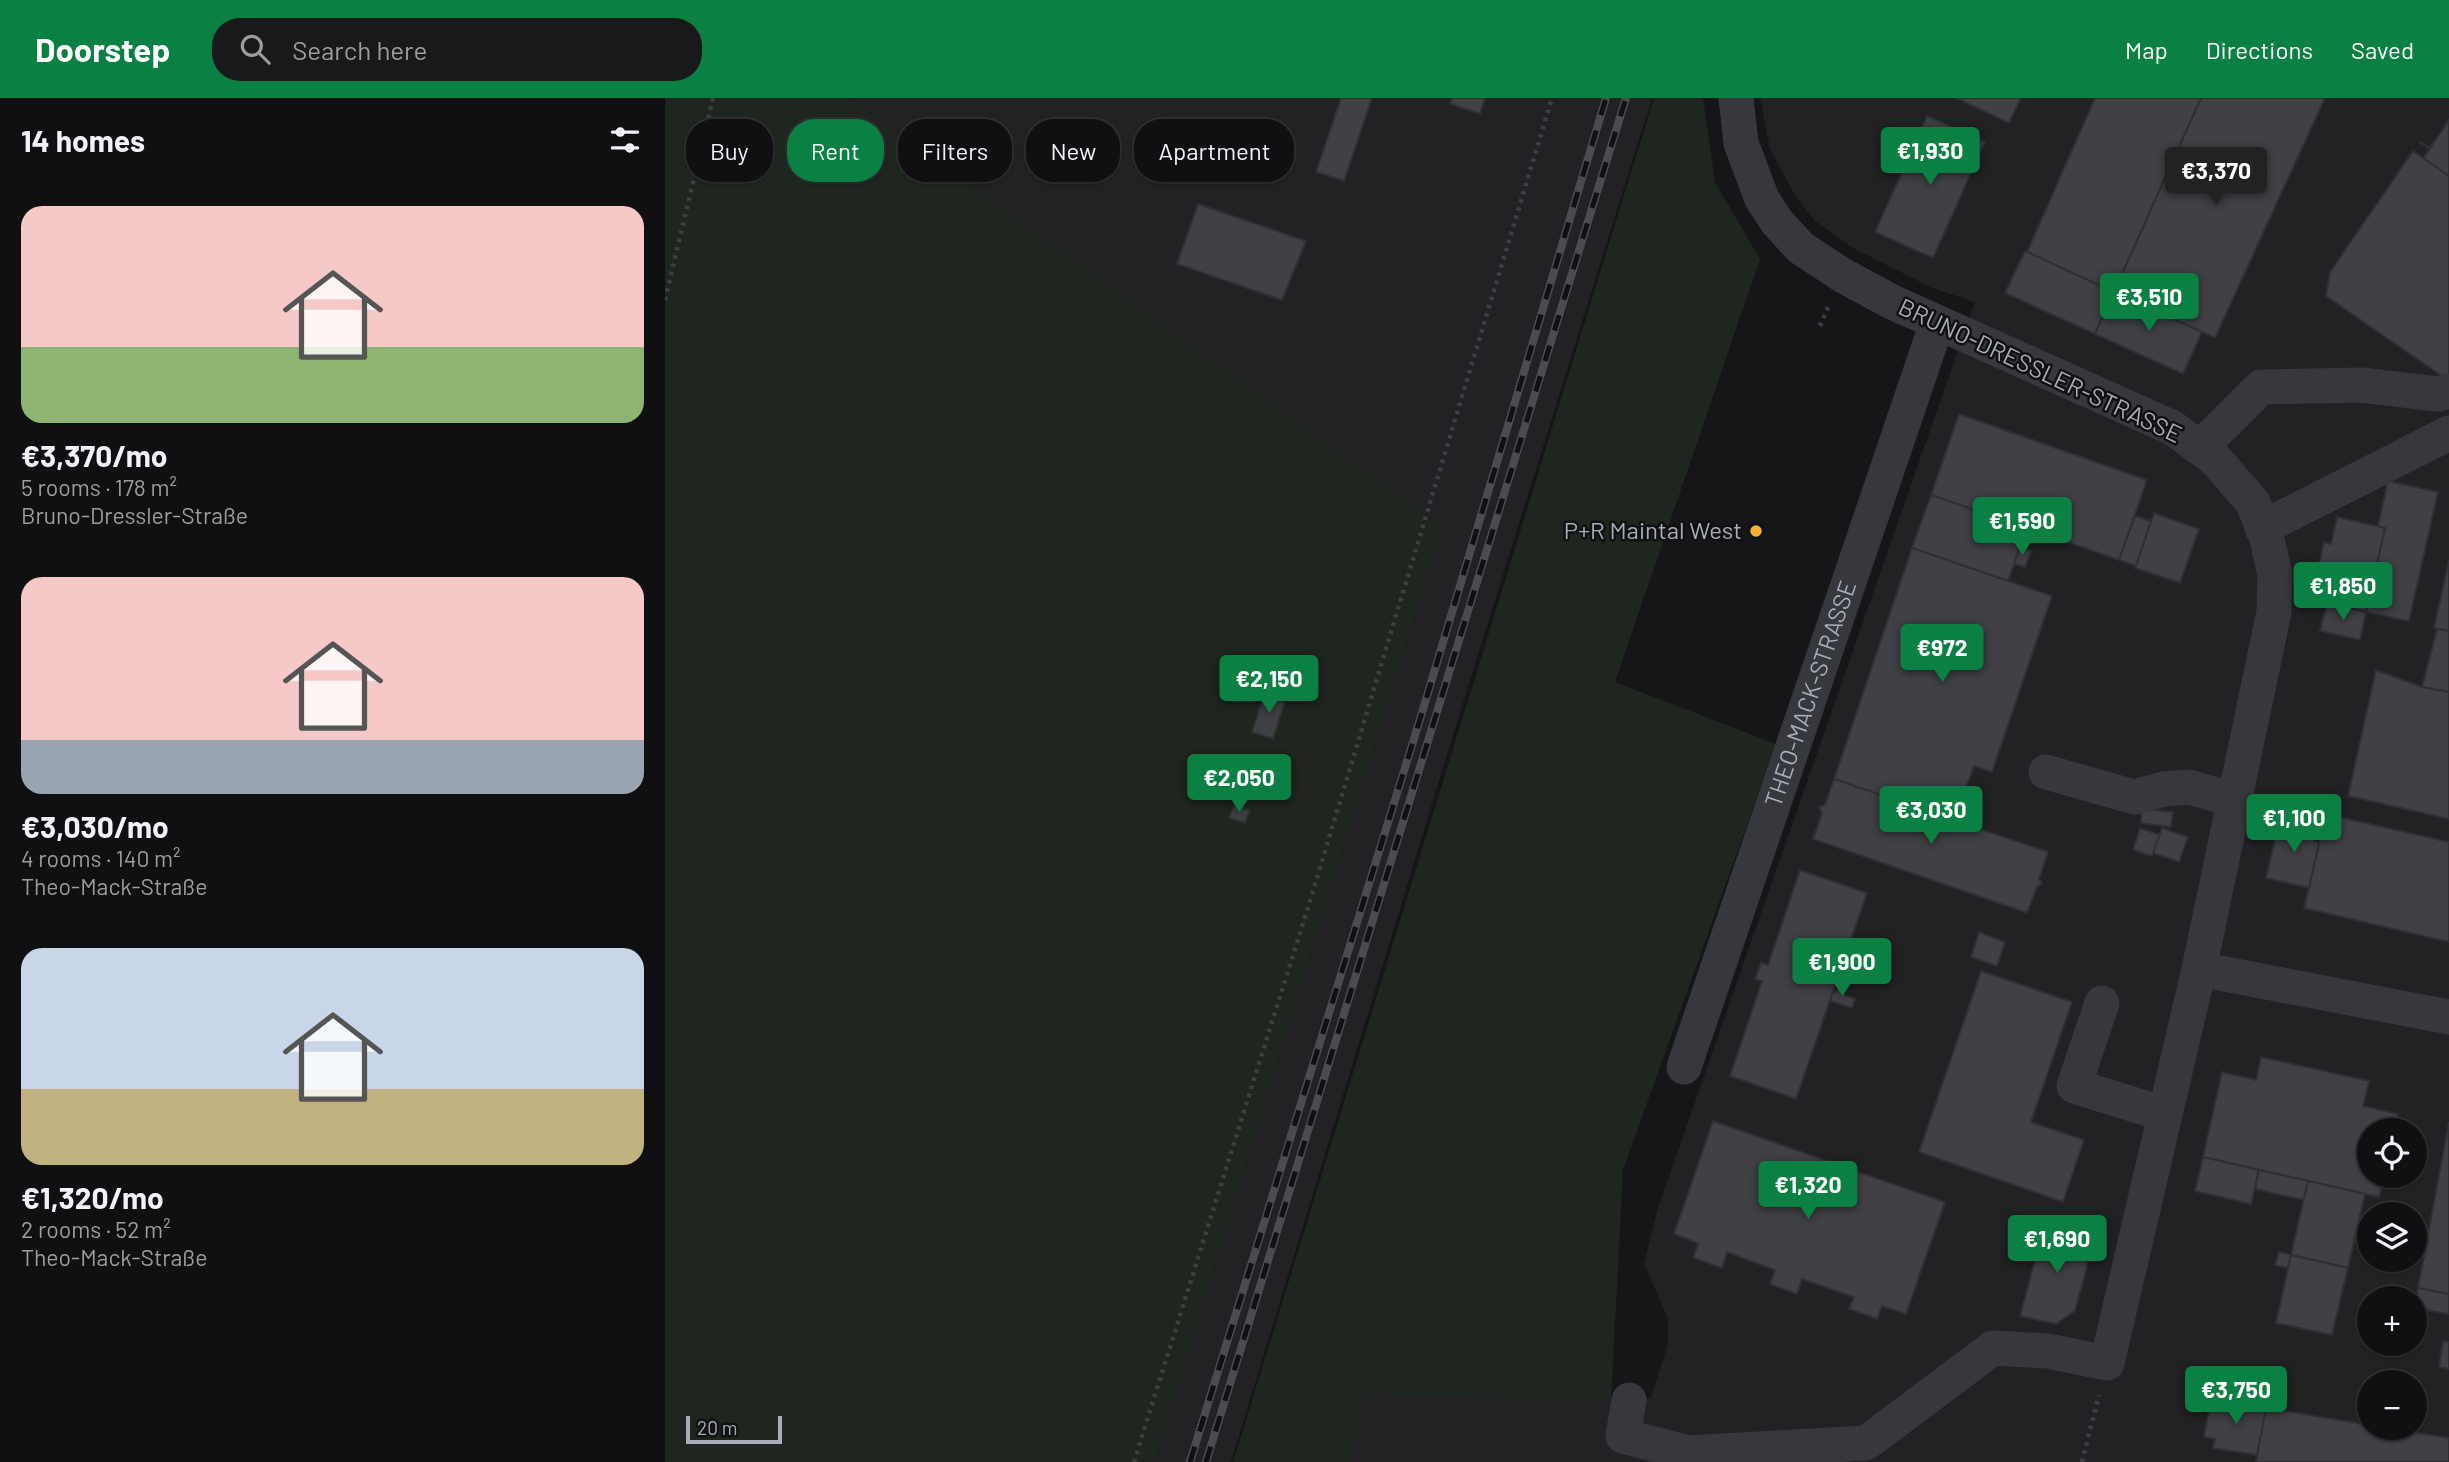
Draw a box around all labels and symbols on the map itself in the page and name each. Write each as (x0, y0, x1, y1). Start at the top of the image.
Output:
pin: €1,930 (1873, 127, 1987, 187)
pin: €3,370 (2159, 148, 2273, 207)
pin: €3,510 (2092, 274, 2206, 333)
street label: BRUNO-DRESSLER-STRASSE (1894, 291, 2187, 448)
pin: €1,590 (1965, 498, 2079, 557)
place label: P+R Maintal West (1564, 515, 1742, 544)
marker: P+R Maintal West (1748, 523, 1764, 539)
pin: €1,850 (2286, 562, 2400, 622)
street label: THEO-MACK-STRASSE (1758, 577, 1861, 810)
pin: €972 (1901, 624, 1983, 684)
pin: €2,150 (1212, 656, 1326, 715)
pin: €2,050 (1182, 754, 1296, 814)
pin: €3,030 (1874, 786, 1988, 846)
pin: €1,100 (2237, 794, 2351, 854)
pin: €1,900 (1785, 939, 1899, 998)
pin: €1,320 (1751, 1162, 1865, 1221)
pin: €1,690 (2000, 1216, 2114, 1275)
pin: €3,750 (2179, 1366, 2293, 1426)
scale bar (686, 1413, 782, 1445)

